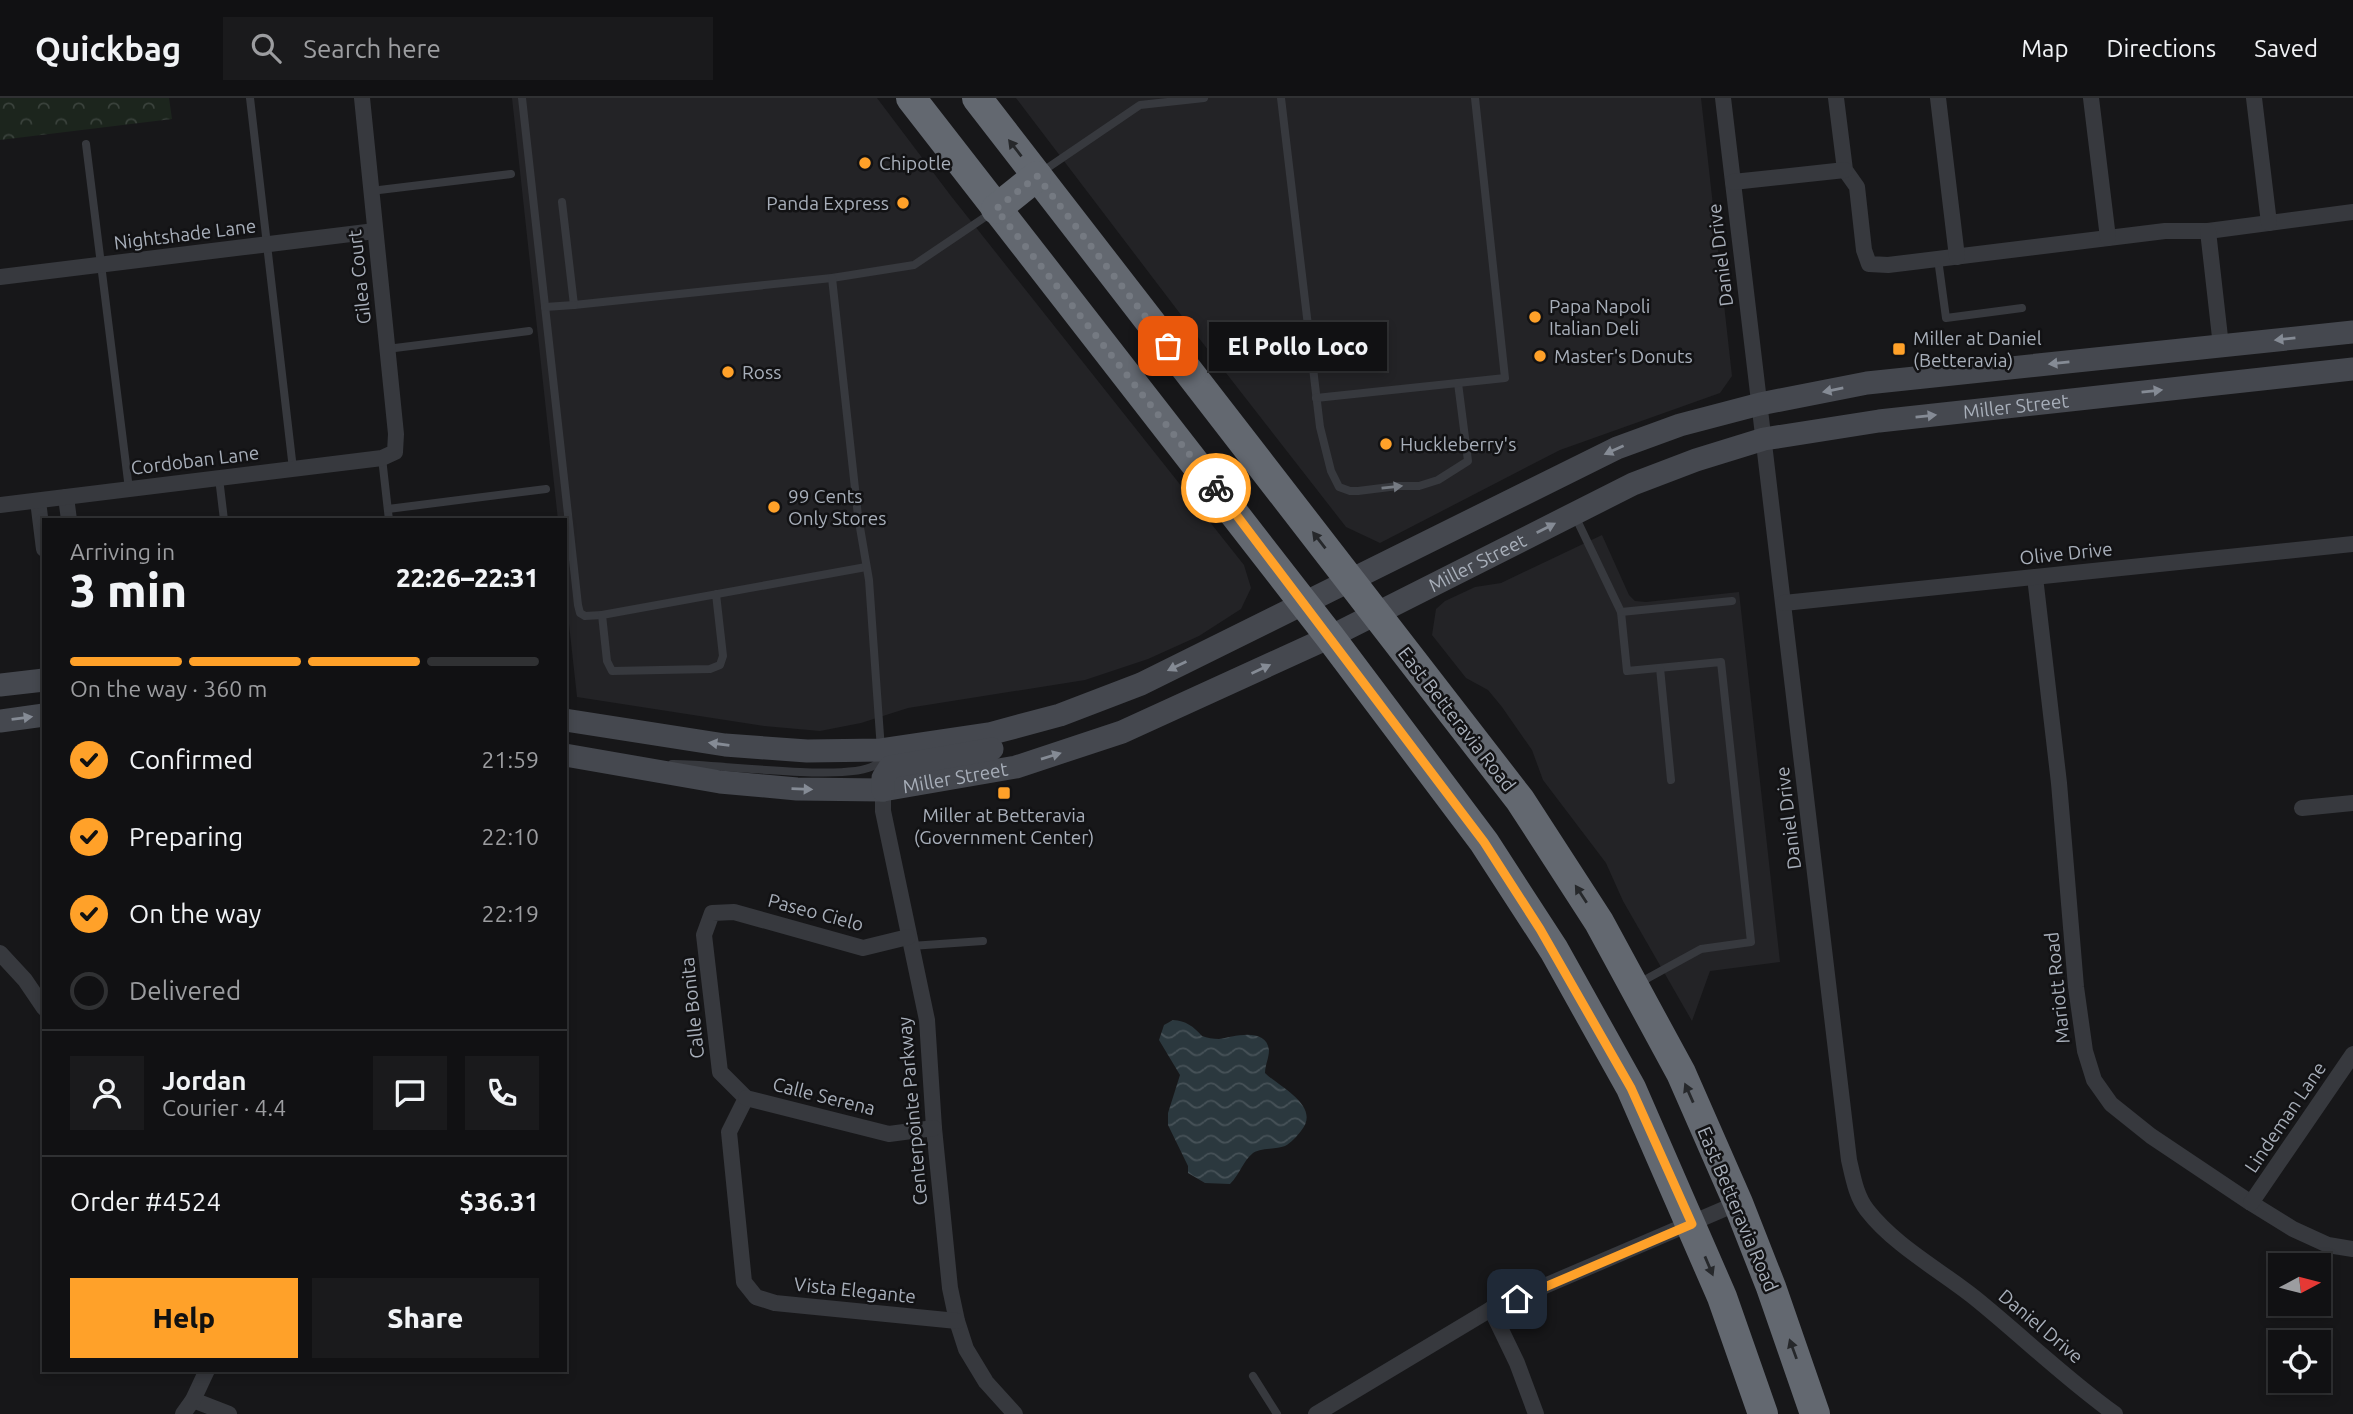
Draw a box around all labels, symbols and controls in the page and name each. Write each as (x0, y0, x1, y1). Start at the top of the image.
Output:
search box (223, 17, 713, 80)
icon: search (247, 29, 285, 67)
text: Quickbag (35, 30, 181, 67)
text: Search here (303, 34, 441, 63)
text: Map (2021, 35, 2068, 62)
text: Directions (2106, 35, 2216, 62)
text: Saved (2254, 35, 2318, 62)
one-way arrow (1007, 139, 1022, 157)
place label: Chipotle (879, 152, 951, 174)
marker: Chipotle (857, 155, 873, 171)
place label: Panda Express (766, 192, 889, 214)
marker: Panda Express (895, 195, 911, 211)
street label: Daniel Drive (1703, 202, 1737, 308)
street label: Nightshade Lane (113, 214, 257, 254)
street label: Gilea Court (343, 228, 375, 325)
place label: Papa Napoli Italian Deli (1549, 295, 1650, 339)
marker: Papa Napoli Italian Deli (1527, 309, 1543, 325)
pin (1138, 316, 1198, 376)
callout: El Pollo Loco (1210, 322, 1388, 370)
icon: bag (1149, 327, 1187, 365)
place label: Miller at Daniel (Betteravia) (1913, 327, 2042, 371)
text: El Pollo Loco (1228, 334, 1368, 359)
one-way arrow (2274, 334, 2296, 345)
marker: Miller at Daniel (Betteravia) (1891, 341, 1907, 357)
place label: Master's Donuts (1554, 345, 1693, 367)
marker: Master's Donuts (1532, 348, 1548, 364)
one-way arrow (2048, 358, 2070, 369)
place label: Ross (742, 361, 781, 383)
marker: Ross (720, 364, 736, 380)
one-way arrow (1822, 385, 1844, 396)
one-way arrow (2141, 386, 2163, 397)
street label: Miller Street (1962, 389, 2070, 423)
one-way arrow (1915, 410, 1937, 421)
place label: Huckleberry's (1400, 433, 1516, 455)
marker: Huckleberry's (1378, 436, 1394, 452)
street label: Cordoban Lane (130, 441, 260, 479)
one-way arrow (1604, 445, 1625, 456)
courier (1181, 453, 1251, 523)
icon: bike (1197, 469, 1235, 507)
one-way arrow (1381, 481, 1403, 492)
place label: 99 Cents Only Stores (788, 485, 886, 529)
marker: 99 Cents Only Stores (766, 499, 782, 515)
one-way arrow (1537, 522, 1557, 534)
street label: Miller Street (1425, 529, 1530, 596)
one-way arrow (1312, 532, 1327, 550)
street label: Olive Drive (2018, 537, 2114, 569)
text: Arriving in (70, 539, 175, 564)
text: 22:26–22:31 (396, 563, 539, 592)
text: 3 min (70, 564, 187, 616)
street label: East Betteravia Road (1394, 642, 1520, 796)
one-way arrow (1167, 660, 1187, 672)
one-way arrow (1250, 663, 1271, 674)
text: On the way · 360 m (70, 676, 267, 701)
one-way arrow (11, 712, 33, 723)
one-way arrow (708, 738, 730, 749)
icon: check (70, 741, 108, 779)
text: Confirmed (129, 745, 253, 774)
text: 21:59 (481, 747, 539, 772)
one-way arrow (1041, 751, 1062, 761)
street label: Miller Street (901, 758, 1010, 797)
street label: Daniel Drive (1771, 765, 1805, 871)
one-way arrow (792, 783, 814, 794)
marker: Miller at Betteravia (Government Center) (996, 785, 1012, 801)
place label: Miller at Betteravia (Government Center) (914, 804, 1094, 848)
icon: check (70, 818, 108, 856)
text: Preparing (129, 822, 243, 851)
text: 22:10 (481, 824, 539, 849)
one-way arrow (1574, 884, 1587, 903)
street label: Paseo Cielo (766, 889, 866, 935)
icon: check (70, 895, 108, 933)
text: On the way (129, 899, 261, 928)
text: 22:19 (481, 901, 539, 926)
street label: Mariott Road (2040, 931, 2074, 1045)
street label: Calle Bonita (676, 956, 708, 1060)
text: Delivered (129, 976, 241, 1005)
street label: Centerpointe Parkway (893, 1016, 931, 1206)
button: person (70, 1056, 144, 1130)
button: chat (373, 1056, 447, 1130)
button: phone (465, 1056, 539, 1130)
street label: Lindeman Lane (2240, 1057, 2330, 1177)
text: Jordan (162, 1066, 247, 1095)
street label: Calle Serena (770, 1073, 878, 1119)
one-way arrow (1683, 1083, 1695, 1103)
text: Courier · 4.4 (162, 1095, 286, 1120)
street label: East Betteravia Road (1693, 1123, 1783, 1295)
text: Order #4524 (70, 1187, 221, 1216)
text: $36.31 (459, 1187, 539, 1216)
north arrow (2268, 1253, 2331, 1316)
map controls (2268, 1253, 2331, 1393)
one-way arrow (1704, 1255, 1715, 1276)
pin (1487, 1269, 1547, 1329)
street label: Vista Elegante (793, 1273, 917, 1307)
button: Help (70, 1278, 298, 1358)
button: Share (312, 1278, 539, 1358)
icon: home (1498, 1280, 1536, 1318)
street label: Daniel Drive (1994, 1284, 2088, 1368)
button: locate (2268, 1330, 2331, 1393)
one-way arrow (1787, 1339, 1798, 1360)

